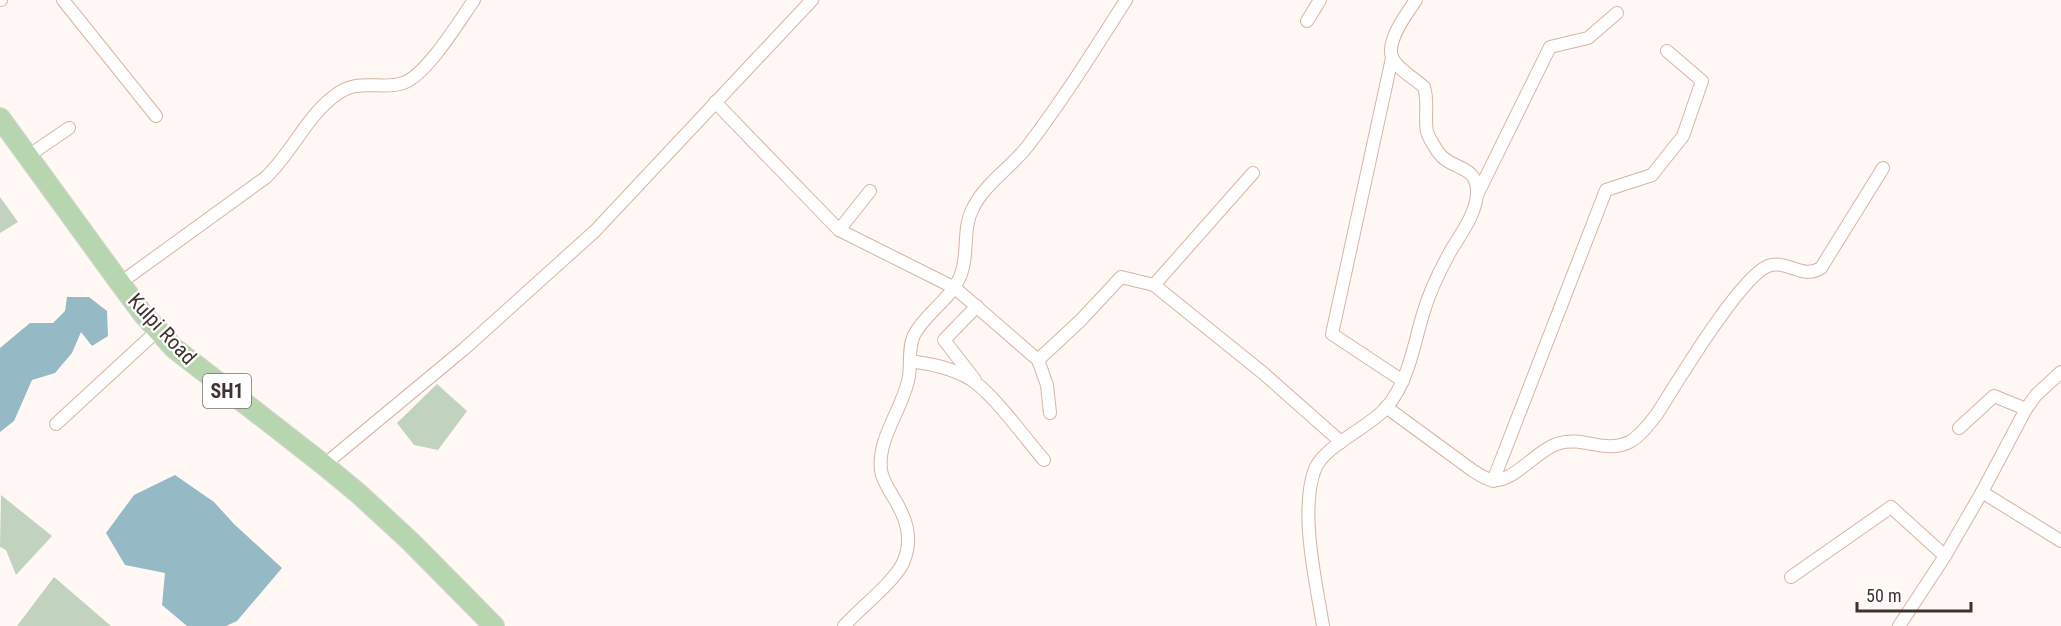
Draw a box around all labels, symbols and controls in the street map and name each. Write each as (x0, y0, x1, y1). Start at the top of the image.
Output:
street label: Kulpi Road (123, 289, 201, 369)
road number: SH1 (203, 374, 251, 408)
scale bar (1857, 575, 1971, 613)
text: 50 m (1866, 585, 1901, 606)

